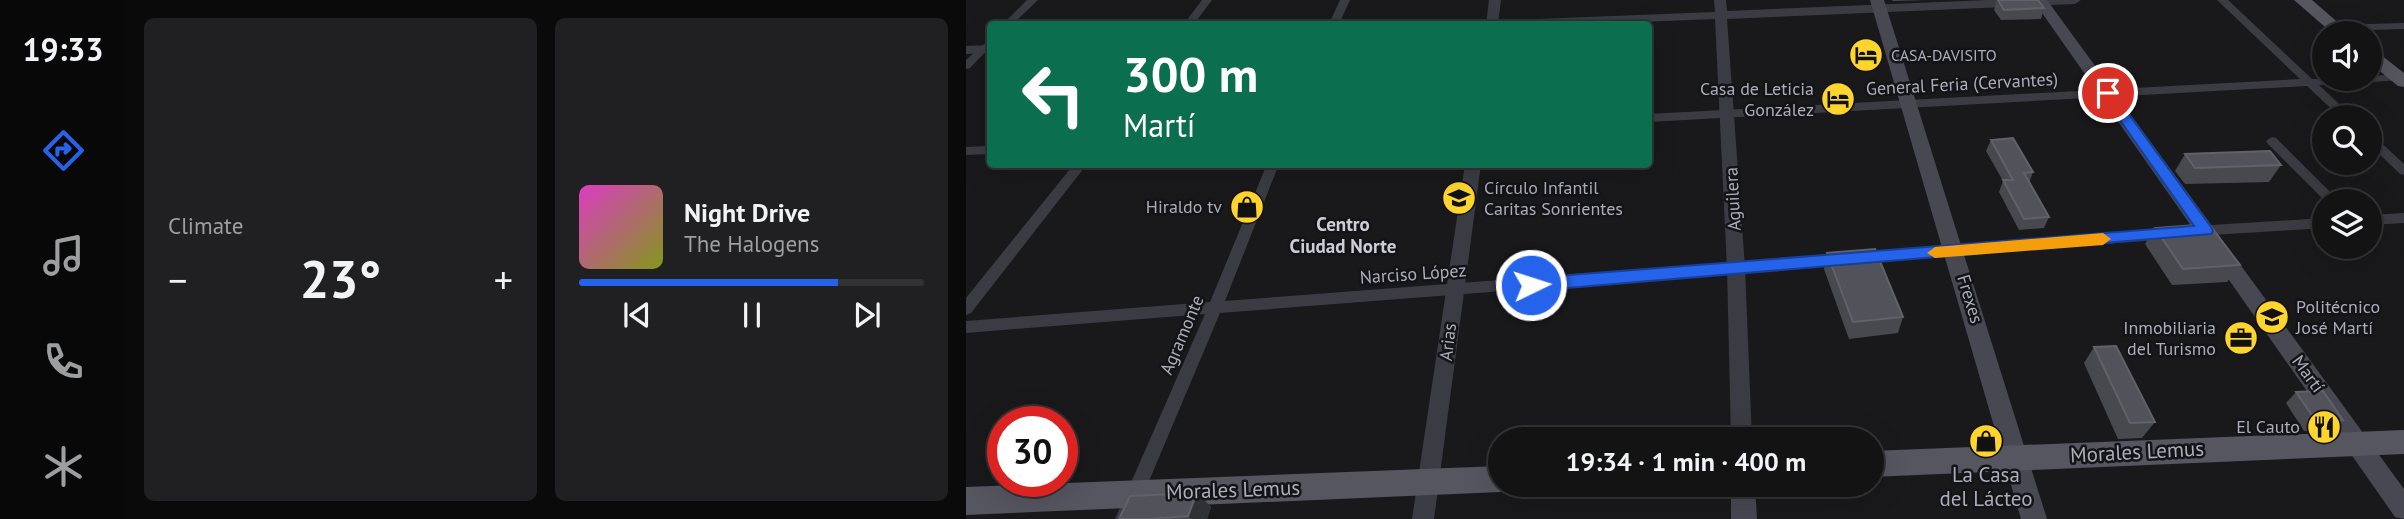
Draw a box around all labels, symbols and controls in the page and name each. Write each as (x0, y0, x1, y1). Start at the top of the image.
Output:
map controls (2312, 21, 2382, 259)
button: sound (2312, 21, 2382, 91)
text: 19:33 (22, 28, 104, 70)
hotel icon: CASA-DAVISITO (1847, 36, 1885, 74)
text: 300 m (1123, 42, 1258, 106)
place label: CASA-DAVISITO (1891, 45, 1997, 65)
icon: left (1008, 49, 1099, 140)
pin (2078, 63, 2138, 123)
street label: General Feria (Cervantes) (1865, 67, 2059, 100)
icon: arrive (2089, 74, 2127, 112)
place label: Casa de Leticia González (1700, 77, 1814, 121)
hotel icon: Casa de Leticia González (1819, 80, 1857, 118)
text: Martí (1123, 104, 1195, 146)
button: search (2312, 105, 2382, 175)
icon: directions (39, 126, 88, 175)
street label: Aguilera (1719, 166, 1746, 232)
place label: Círculo Infantil Caritas Sonrientes (1484, 176, 1623, 220)
school or university icon: Círculo Infantil Caritas Sonrientes (1440, 179, 1478, 217)
shop icon: Hiraldo tv (1228, 188, 1266, 226)
button: layers (2312, 189, 2382, 259)
place label: Hiraldo tv (1146, 195, 1222, 218)
text: Night Drive (684, 196, 810, 229)
text: Climate (168, 211, 243, 240)
district label: Centro Ciudad Norte (1290, 212, 1396, 258)
text: The Halogens (684, 229, 819, 258)
icon: music (39, 231, 88, 280)
text: 23° (300, 245, 381, 312)
position arrow (1494, 248, 1568, 322)
text: − (168, 255, 187, 304)
text: + (494, 255, 513, 304)
street label: Narciso López (1359, 258, 1467, 289)
street label: Frexes (1952, 272, 1989, 326)
street label: Agramonte (1155, 292, 1209, 378)
place label: Politécnico José Martí (2295, 295, 2380, 339)
icon: previous (618, 296, 656, 334)
icon: pause (733, 296, 771, 334)
icon: next (848, 296, 886, 334)
school or university icon: Politécnico José Martí (2253, 298, 2291, 336)
place label: Inmobiliaria del Turismo (2123, 316, 2216, 360)
office icon: Inmobiliaria del Turismo (2222, 319, 2260, 357)
street label: Arias (1434, 322, 1461, 362)
icon: phone (39, 337, 88, 386)
street label: Martí (2287, 350, 2330, 397)
speed limit sign: 30 (987, 406, 1078, 497)
restaurant icon: El Cauto (2305, 408, 2343, 446)
place label: El Cauto (2236, 415, 2300, 438)
shop icon: La Casa del Lácteo (1967, 422, 2005, 460)
street label: Morales Lemus (2069, 435, 2205, 468)
icon: climate (39, 442, 88, 491)
text: 19:34 · 1 min · 400 m (1566, 445, 1806, 478)
place label: La Casa del Lácteo (1939, 461, 2033, 512)
street label: Morales Lemus (1165, 474, 1300, 505)

